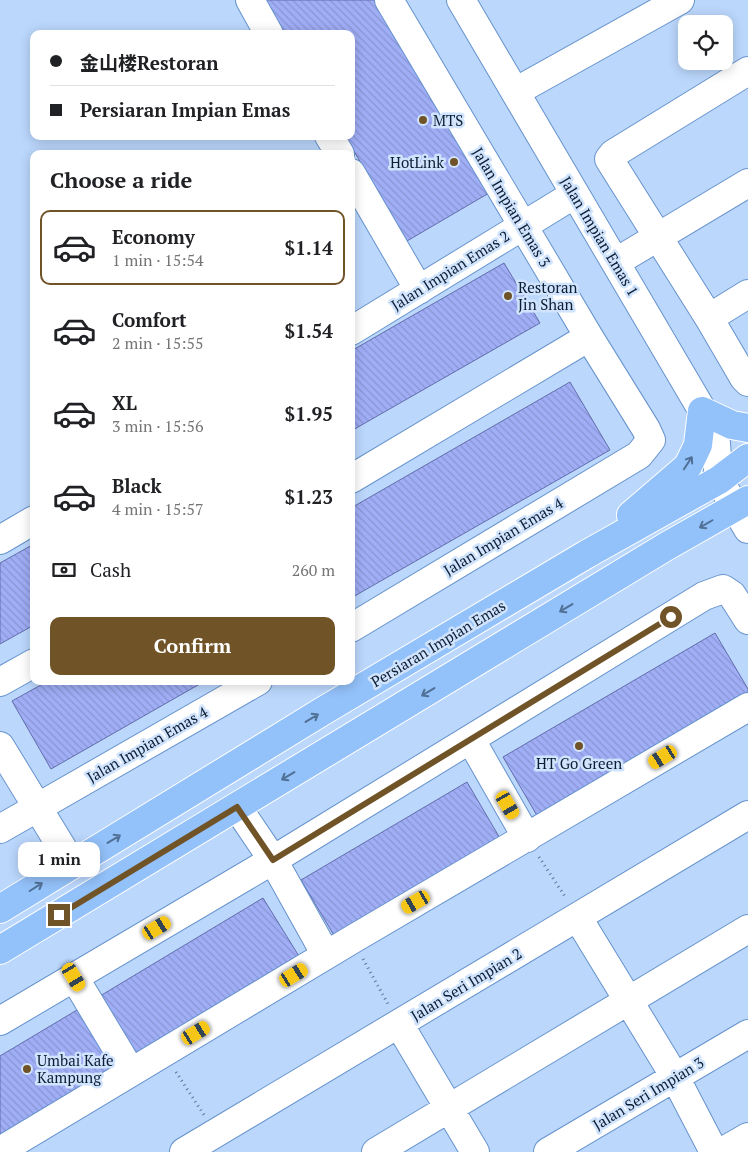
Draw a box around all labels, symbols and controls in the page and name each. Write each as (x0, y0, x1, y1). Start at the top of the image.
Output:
map controls (678, 15, 733, 70)
button: locate (678, 15, 733, 70)
text: 金山楼Restoran (80, 50, 218, 75)
text: Persiaran Impian Emas (80, 97, 290, 122)
place label: MTS (433, 110, 463, 130)
marker: MTS (417, 114, 429, 126)
street label: Jalan Impian Emas 3 (468, 144, 556, 270)
place label: HotLink (390, 152, 444, 172)
marker: HotLink (448, 156, 460, 168)
text: Choose a ride (50, 165, 192, 194)
street label: Jalan Impian Emas 1 (556, 173, 644, 299)
text: Economy (112, 224, 195, 249)
icon: car (52, 225, 97, 270)
street label: Jalan Impian Emas 2 (387, 225, 513, 315)
text: $1.14 (284, 235, 333, 260)
text: 1 min · 15:54 (112, 249, 204, 271)
place label: Restoran Jin Shan (518, 277, 578, 314)
marker: Restoran Jin Shan (502, 290, 514, 302)
text: Comfort (112, 307, 187, 332)
icon: car (52, 308, 97, 353)
text: $1.54 (284, 318, 333, 343)
text: 2 min · 15:55 (112, 332, 204, 354)
text: XL (112, 390, 137, 415)
icon: car (52, 391, 97, 436)
text: $1.95 (284, 401, 333, 426)
text: 3 min · 15:56 (112, 415, 204, 437)
one-way arrow (683, 456, 693, 470)
text: Black (112, 473, 162, 498)
icon: car (52, 474, 97, 519)
text: $1.23 (284, 484, 333, 509)
street label: Jalan Impian Emas 4 (440, 492, 566, 580)
text: 4 min · 15:57 (112, 498, 204, 520)
one-way arrow (699, 520, 713, 530)
icon: cash (50, 556, 78, 584)
text: Cash (90, 557, 131, 582)
text: 260 m (292, 559, 335, 581)
street label: Persiaran Impian Emas (367, 595, 509, 691)
one-way arrow (560, 603, 574, 613)
route start (660, 606, 682, 628)
button: Confirm (50, 617, 335, 675)
one-way arrow (421, 687, 435, 697)
street label: Jalan Impian Emas 4 (83, 701, 211, 787)
one-way arrow (305, 713, 319, 723)
marker: HT Go Green (573, 740, 585, 752)
car (646, 743, 679, 771)
place label: HT Go Green (536, 753, 622, 773)
one-way arrow (282, 771, 296, 781)
car (494, 788, 521, 822)
one-way arrow (106, 834, 120, 844)
callout: 1 min (18, 842, 100, 878)
text: 1 min (37, 848, 81, 870)
one-way arrow (29, 881, 43, 892)
car (399, 888, 432, 916)
route end (48, 904, 70, 926)
car (140, 914, 173, 942)
street label: Jalan Seri Impian 2 (407, 943, 525, 1025)
car (59, 960, 88, 994)
car (277, 961, 310, 989)
car (179, 1019, 212, 1047)
place label: Umbai Kafe Kampung (37, 1050, 114, 1087)
street label: Jalan Seri Impian 3 (589, 1052, 707, 1134)
marker: Umbai Kafe Kampung (21, 1063, 33, 1075)

